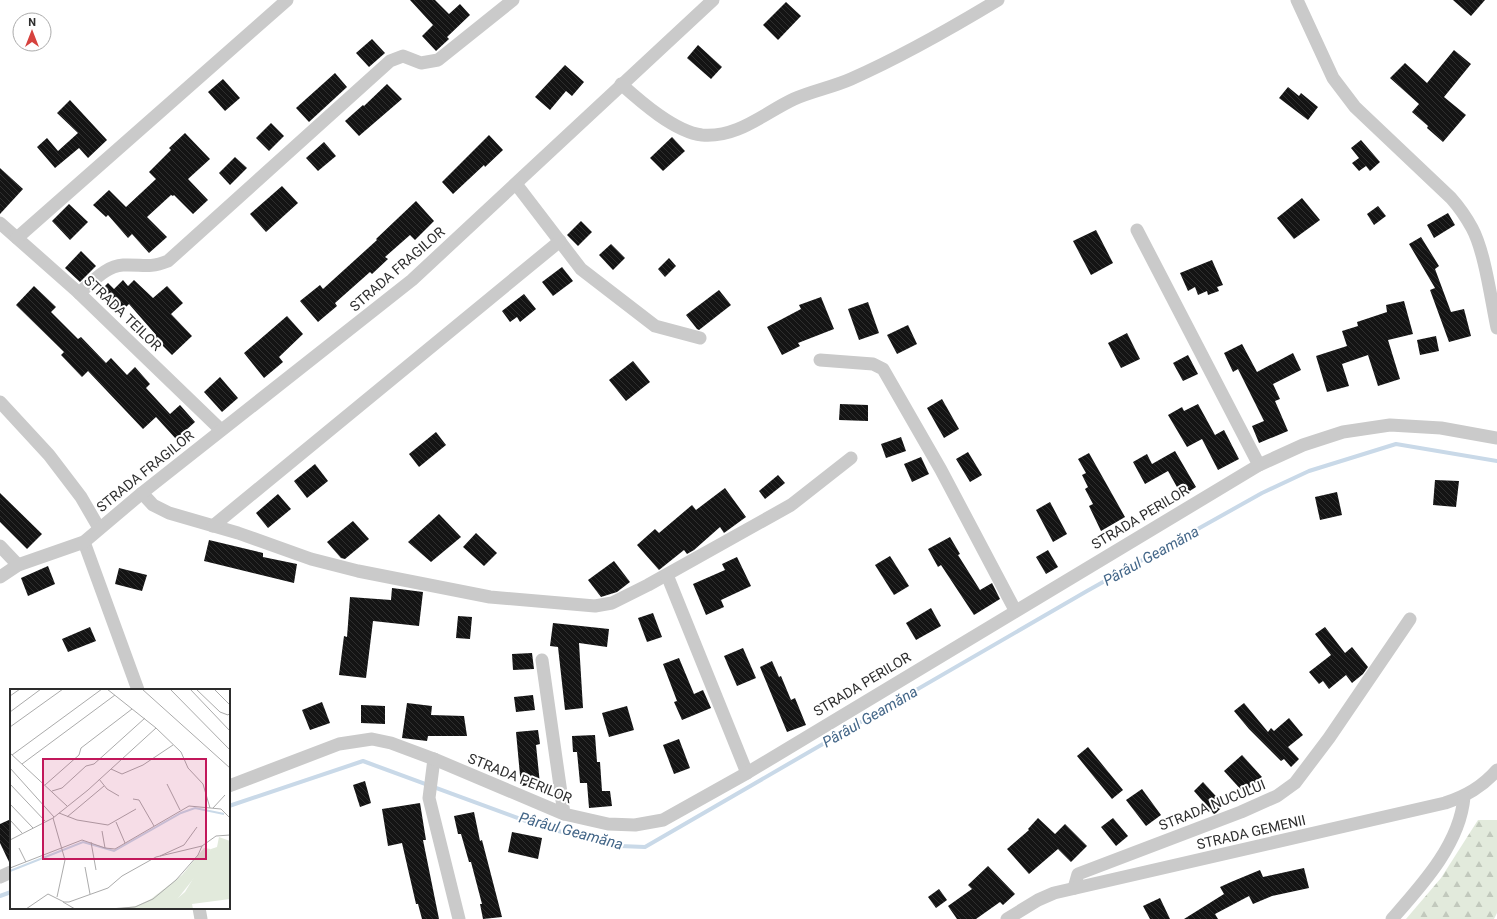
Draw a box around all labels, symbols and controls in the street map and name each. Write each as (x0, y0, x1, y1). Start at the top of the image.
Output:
north arrow (12, 12, 52, 52)
text: N (28, 16, 36, 29)
street label: STRADA FRAGILOR (346, 223, 448, 314)
street label: STRADA TEILOR (81, 272, 165, 354)
street label: STRADA FRAGILOR (93, 427, 197, 515)
street label: STRADA PERILOR (1088, 481, 1192, 552)
water label: Pârâul Geamăna (1100, 522, 1202, 590)
street label: STRADA PERILOR (810, 648, 914, 719)
water label: Pârâul Geamăna (819, 682, 921, 752)
inset map (10, 689, 230, 909)
street label: STRADA PERILOR (466, 750, 575, 806)
street label: STRADA NUCULUI (1156, 776, 1268, 834)
water label: Pârâul Geamăna (517, 808, 625, 854)
street label: STRADA GEMENII (1195, 812, 1307, 852)

